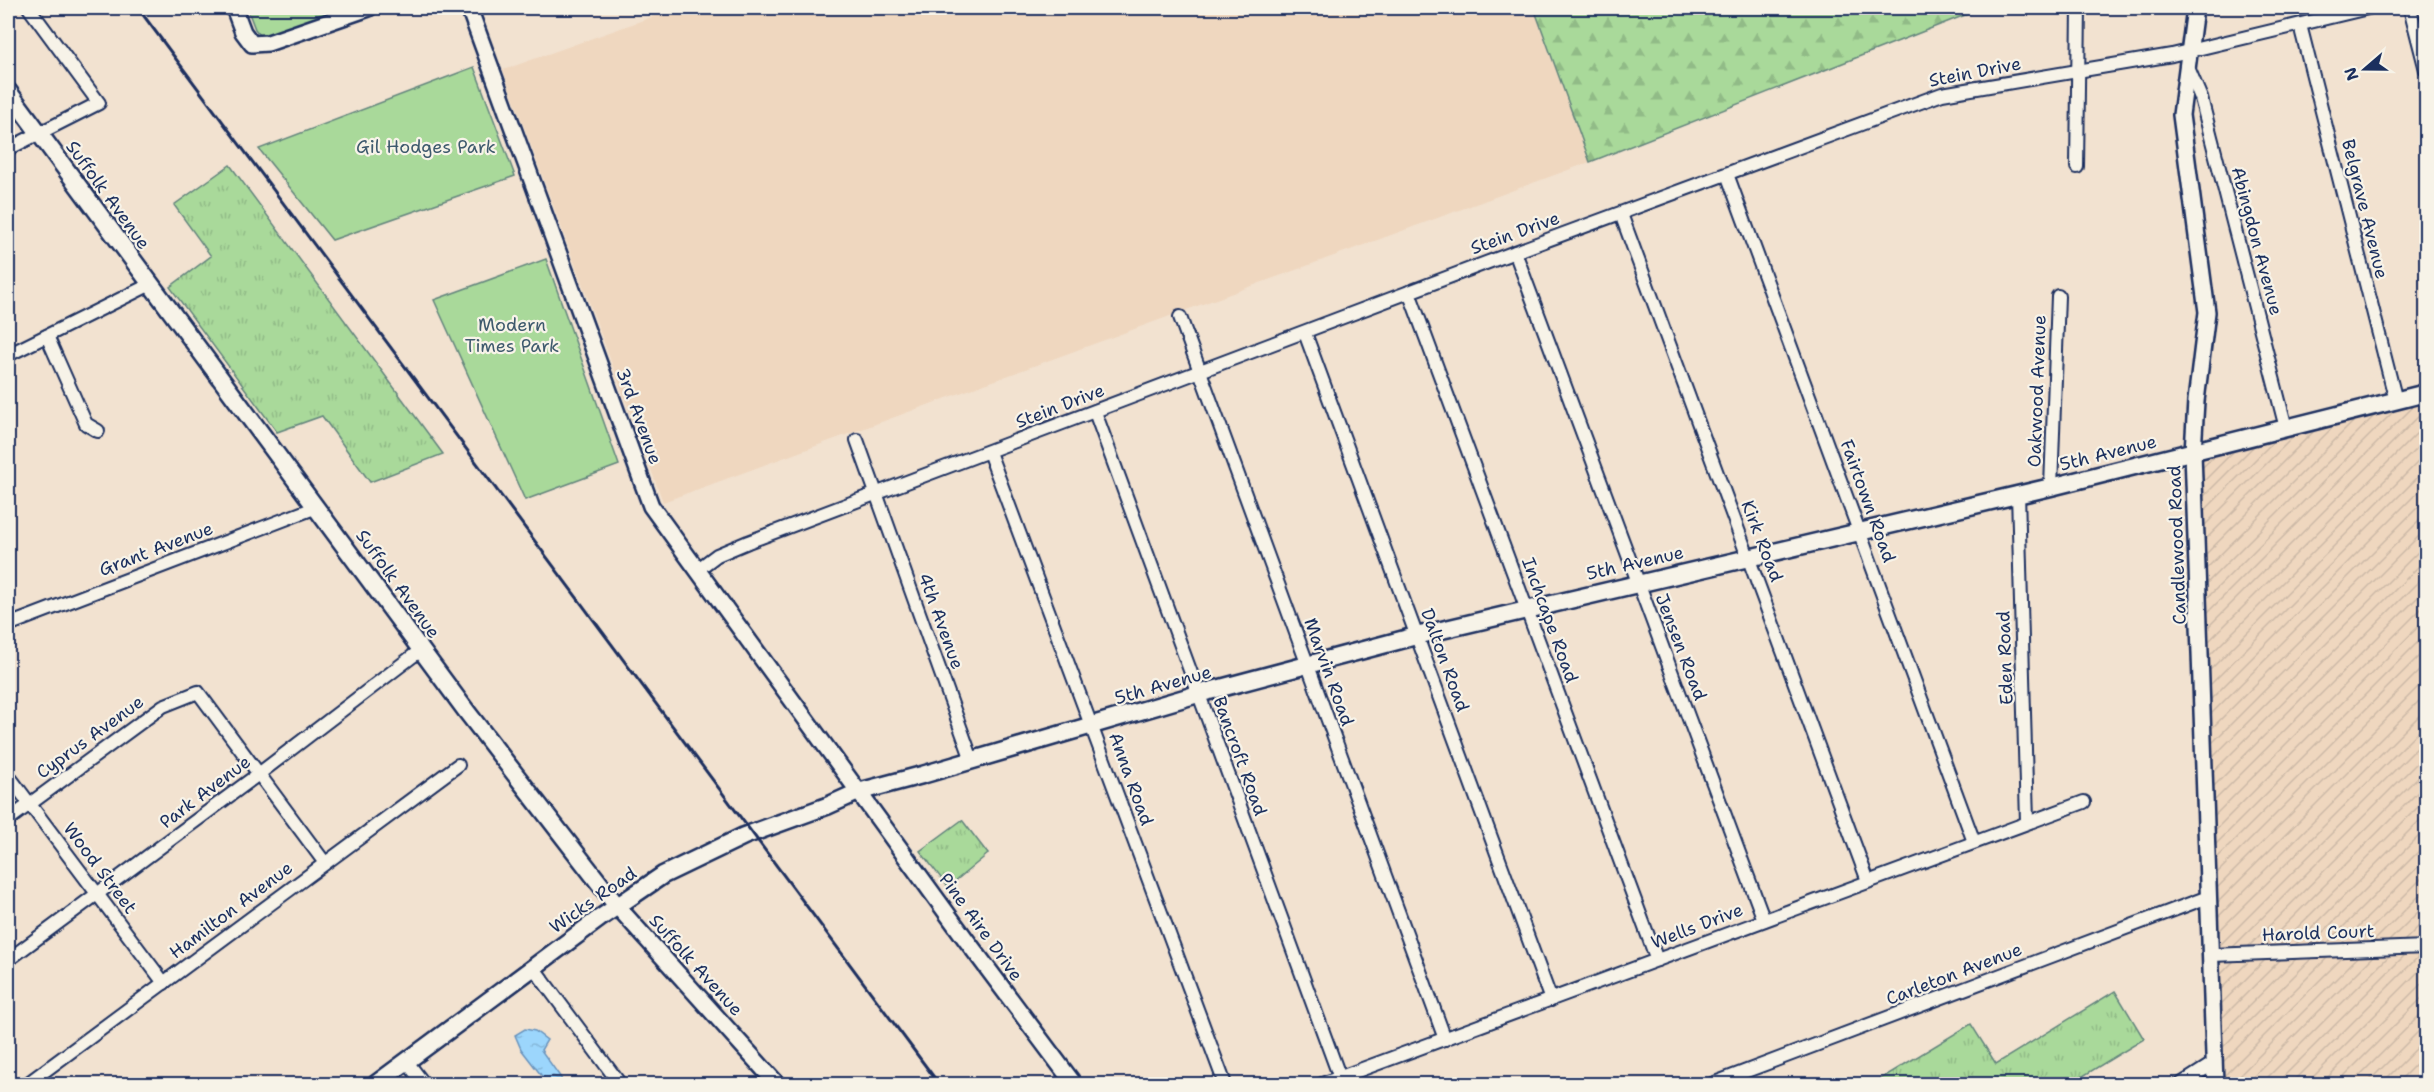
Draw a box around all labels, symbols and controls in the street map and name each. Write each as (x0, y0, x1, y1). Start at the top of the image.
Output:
north arrow (2335, 39, 2395, 99)
street label: Stein Drive (1927, 51, 2023, 93)
text: N (2339, 64, 2363, 84)
park label: Gil Hodges Park (356, 135, 496, 159)
street label: Suffolk Avenue (60, 136, 156, 254)
street label: Belgrave Avenue (2336, 137, 2394, 281)
street label: Abingdon Avenue (2226, 164, 2288, 318)
street label: Stein Drive (1467, 206, 1563, 260)
park label: Modern Times Park (465, 313, 559, 358)
street label: Oakwood Avenue (2022, 314, 2052, 468)
street label: 3rd Avenue (610, 364, 668, 468)
street label: Stein Drive (1012, 378, 1108, 434)
street label: 5th Avenue (2057, 429, 2159, 477)
street label: Fairtown Road (1835, 436, 1901, 566)
street label: Candlewood Road (2162, 465, 2192, 625)
street label: Kirk Road (1735, 497, 1789, 585)
street label: Grant Avenue (95, 516, 217, 582)
street label: Suffolk Avenue (350, 525, 446, 643)
street label: 5th Avenue (1584, 540, 1686, 586)
street label: Inchcape Road (1516, 554, 1584, 686)
street label: 4th Avenue (912, 569, 970, 673)
street label: Jensen Road (1650, 590, 1712, 704)
street label: Dalton Road (1415, 605, 1475, 715)
street label: Eden Road (1991, 610, 2019, 706)
street label: Marvin Road (1298, 615, 1360, 729)
street label: 5th Avenue (1112, 660, 1214, 710)
street label: Cyprus Avenue (31, 690, 149, 784)
street label: Bancroft Road (1207, 693, 1273, 819)
street label: Anna Road (1103, 729, 1159, 829)
street label: Park Avenue (155, 750, 255, 834)
street label: Wood Street (58, 817, 142, 919)
street label: Hamilton Avenue (164, 856, 298, 964)
street label: Wicks Road (545, 861, 641, 939)
street label: Pine Aire Drive (934, 868, 1028, 986)
street label: Wells Drive (1648, 897, 1746, 955)
street label: Suffolk Avenue (644, 909, 748, 1021)
street label: Harold Court (2261, 919, 2375, 947)
street label: Carleton Avenue (1883, 937, 2025, 1011)

